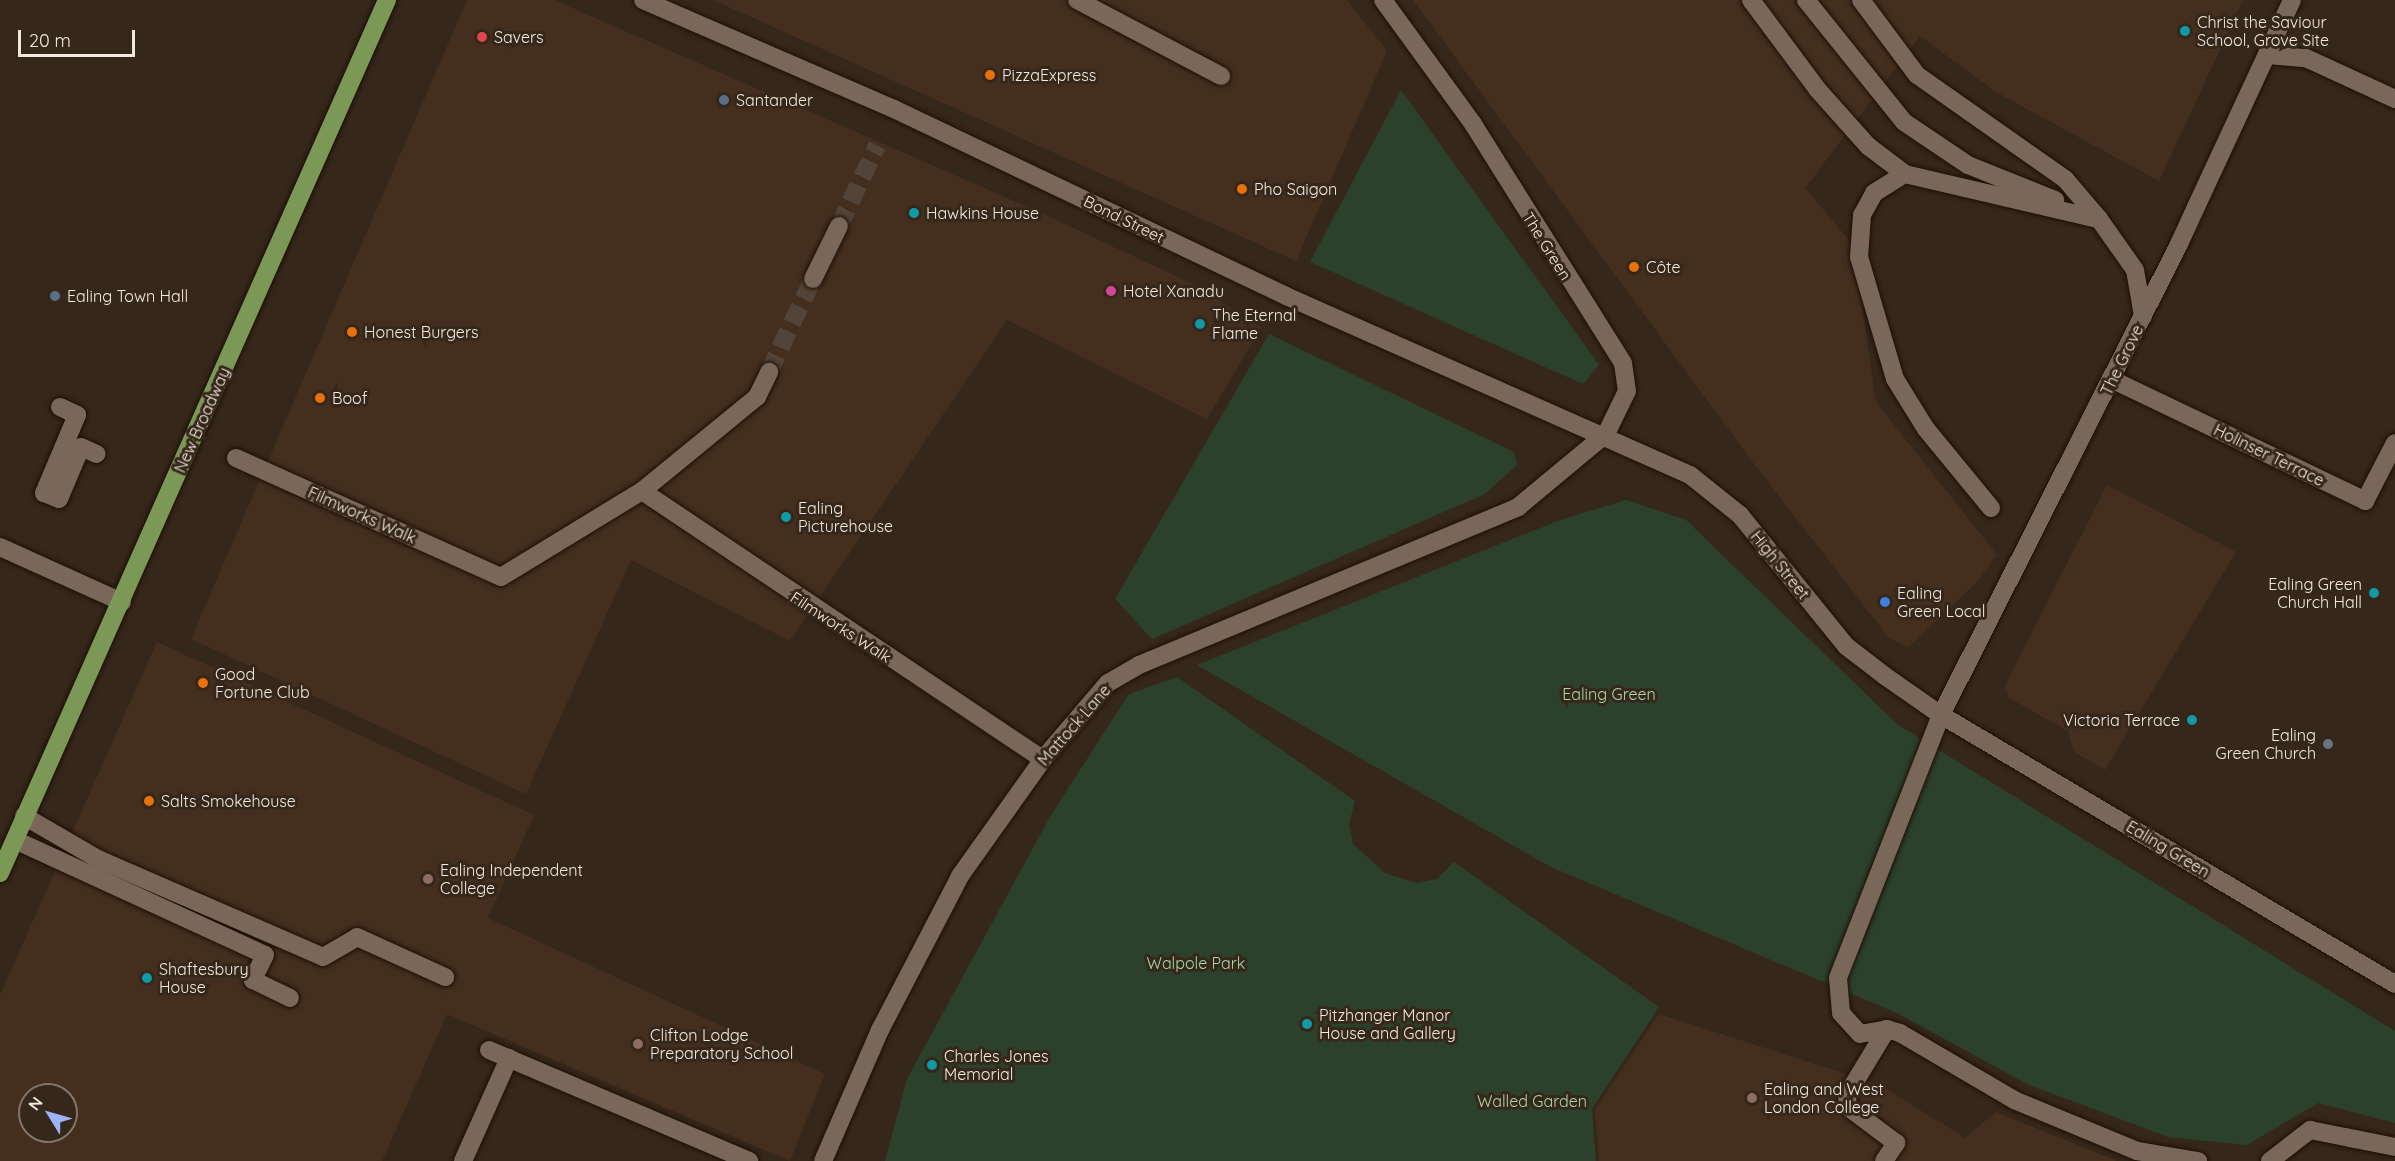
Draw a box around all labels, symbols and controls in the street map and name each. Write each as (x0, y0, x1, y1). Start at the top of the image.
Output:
place label: Christ the Saviour School, Grove Site (2197, 12, 2329, 50)
scale bar (21, 18, 138, 56)
marker: Christ the Saviour School, Grove Site (2178, 24, 2192, 38)
place label: Savers (494, 27, 544, 47)
text: 20 m (29, 29, 71, 52)
marker: Savers (475, 30, 489, 44)
place label: PizzaExpress (1002, 65, 1096, 85)
marker: PizzaExpress (983, 68, 997, 82)
place label: Santander (736, 90, 813, 110)
marker: Santander (717, 93, 731, 107)
place label: Pho Saigon (1254, 179, 1337, 199)
marker: Pho Saigon (1235, 182, 1249, 196)
street label: Bond Street (1081, 191, 1167, 247)
place label: Hawkins House (926, 203, 1039, 223)
marker: Hawkins House (907, 206, 921, 220)
street label: The Green (1519, 209, 1575, 283)
place label: Côte (1646, 257, 1680, 277)
marker: Côte (1627, 260, 1641, 274)
place label: Hotel Xanadu (1123, 281, 1224, 301)
marker: Hotel Xanadu (1104, 284, 1118, 298)
place label: Ealing Town Hall (67, 286, 188, 306)
marker: Ealing Town Hall (48, 289, 62, 303)
place label: The Eternal Flame (1212, 305, 1296, 343)
marker: The Eternal Flame (1193, 317, 1207, 331)
place label: Honest Burgers (364, 322, 479, 342)
street label: The Grove (2097, 322, 2147, 398)
marker: Honest Burgers (345, 325, 359, 339)
street label: New Broadway (170, 364, 234, 476)
place label: Boof (332, 388, 367, 408)
marker: Boof (313, 391, 327, 405)
street label: Holinser Terrace (2211, 420, 2327, 490)
street label: Filmworks Walk (305, 483, 419, 547)
place label: Ealing Picturehouse (798, 498, 893, 536)
marker: Ealing Picturehouse (779, 510, 793, 524)
street label: High Street (1747, 527, 1813, 603)
place label: Ealing Green Church Hall (2268, 574, 2362, 612)
place label: Ealing Green Local (1897, 583, 1985, 621)
marker: Ealing Green Church Hall (2367, 586, 2381, 600)
street label: Filmworks Walk (787, 587, 895, 667)
marker: Ealing Green Local (1878, 595, 1892, 609)
place label: Good Fortune Club (215, 664, 310, 702)
marker: Good Fortune Club (196, 676, 210, 690)
street label: Mattock Lane (1034, 681, 1114, 769)
park label: Ealing Green (1562, 684, 1656, 704)
place label: Victoria Terrace (2063, 710, 2180, 730)
marker: Victoria Terrace (2185, 713, 2199, 727)
place label: Ealing Green Church (2216, 725, 2316, 763)
marker: Ealing Green Church (2321, 737, 2335, 751)
place label: Salts Smokehouse (161, 791, 296, 811)
marker: Salts Smokehouse (142, 794, 156, 808)
street label: Ealing Green (2123, 817, 2213, 881)
place label: Ealing Independent College (440, 860, 583, 898)
marker: Ealing Independent College (421, 872, 435, 886)
park label: Walpole Park (1147, 953, 1245, 973)
place label: Shaftesbury House (159, 959, 249, 997)
marker: Shaftesbury House (140, 971, 154, 985)
place label: Pitzhanger Manor House and Gallery (1319, 1005, 1456, 1043)
marker: Pitzhanger Manor House and Gallery (1300, 1017, 1314, 1031)
place label: Clifton Lodge Preparatory School (650, 1025, 793, 1063)
marker: Clifton Lodge Preparatory School (631, 1037, 645, 1051)
place label: Charles Jones Memorial (944, 1046, 1048, 1084)
marker: Charles Jones Memorial (925, 1058, 939, 1072)
place label: Ealing and West London College (1764, 1079, 1884, 1117)
north arrow (18, 1083, 78, 1143)
park label: Walled Garden (1477, 1091, 1587, 1111)
marker: Ealing and West London College (1745, 1091, 1759, 1105)
text: N (24, 1093, 47, 1114)

